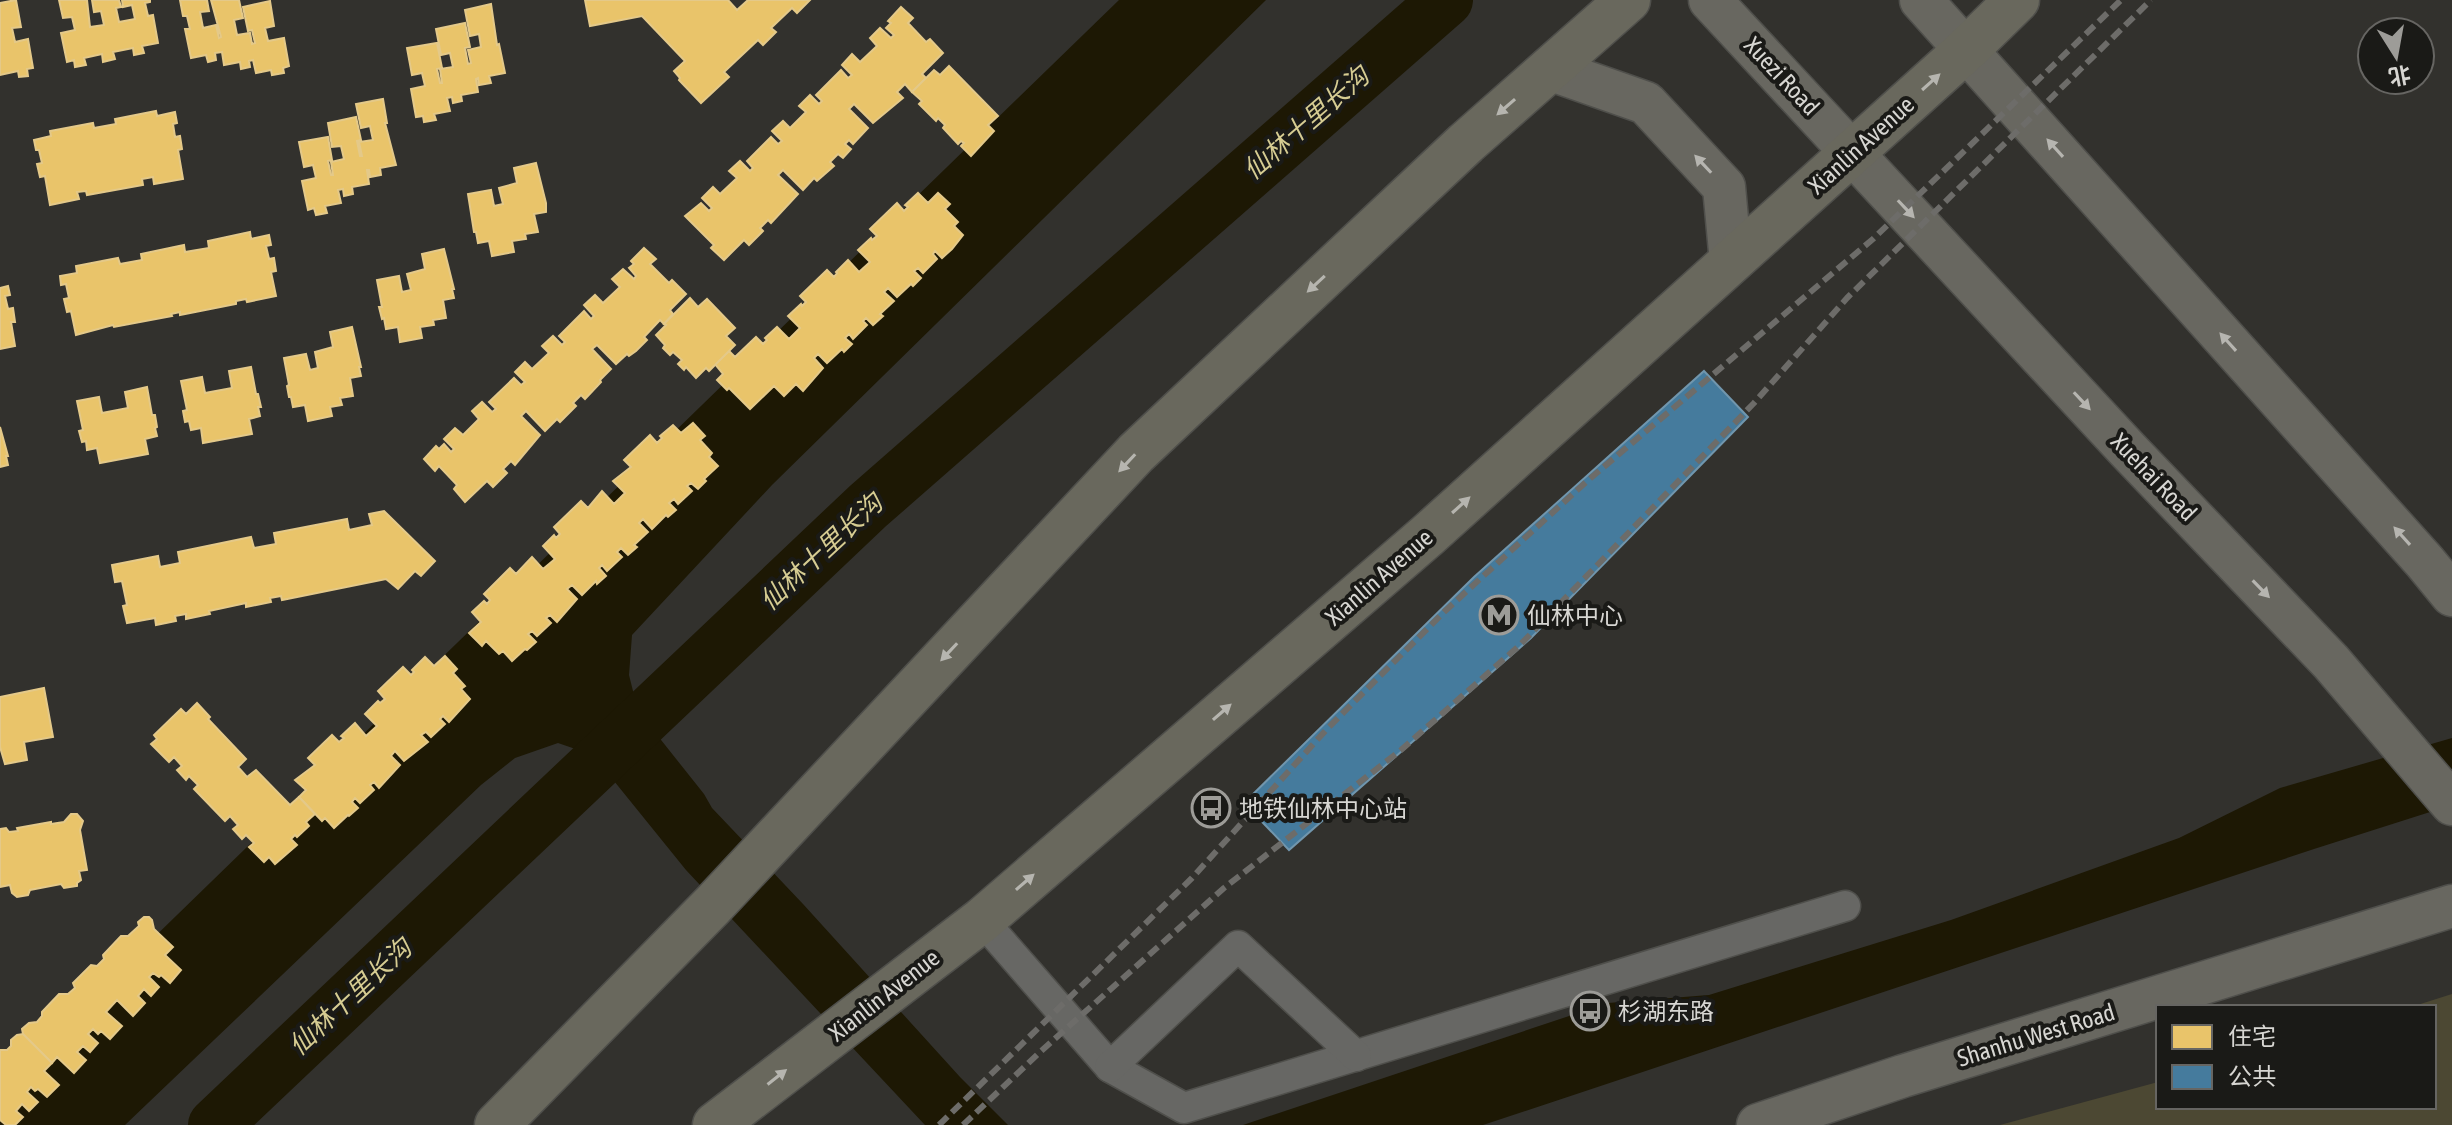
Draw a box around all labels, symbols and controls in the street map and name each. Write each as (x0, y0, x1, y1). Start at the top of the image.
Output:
north arrow (2356, 16, 2436, 96)
street label: Xuezi Road (1739, 31, 1825, 121)
water label: 仙林十里长沟 (1237, 59, 1377, 185)
text: 北 (2387, 61, 2413, 90)
one-way arrow (1920, 74, 1940, 91)
street label: Xianlin Avenue (1803, 91, 1919, 199)
one-way arrow (1497, 98, 1517, 115)
one-way arrow (2047, 139, 2064, 159)
one-way arrow (1695, 155, 1713, 174)
one-way arrow (1897, 200, 1915, 219)
one-way arrow (1307, 274, 1326, 293)
one-way arrow (2220, 333, 2238, 352)
one-way arrow (2073, 391, 2091, 410)
street label: Xuehai Road (2106, 428, 2202, 526)
one-way arrow (1118, 453, 1137, 472)
water label: 仙林十里长沟 (754, 486, 890, 616)
one-way arrow (1450, 497, 1470, 514)
street label: Xianlin Avenue (1320, 523, 1438, 631)
one-way arrow (2393, 526, 2411, 545)
one-way arrow (2252, 579, 2270, 598)
metro station icon: 仙林中心 (1478, 594, 1520, 636)
place label: 仙林中心 (1527, 602, 1623, 629)
one-way arrow (940, 642, 958, 661)
one-way arrow (1212, 704, 1232, 721)
bus stop icon: 地铁仙林中心站 (1190, 787, 1232, 829)
place label: 地铁仙林中心站 (1239, 795, 1407, 822)
one-way arrow (1015, 874, 1035, 891)
water label: 仙林十里长沟 (283, 931, 419, 1061)
street label: Xianlin Avenue (824, 944, 944, 1046)
bus stop icon: 杉湖东路 (1569, 990, 1611, 1032)
place label: 杉湖东路 (1618, 998, 1714, 1025)
street label: Shanhu West Road (1954, 998, 2118, 1072)
legend (2156, 1005, 2436, 1109)
text: 住宅 (2228, 1023, 2276, 1050)
text: 公共 (2228, 1063, 2276, 1090)
one-way arrow (767, 1070, 787, 1086)

